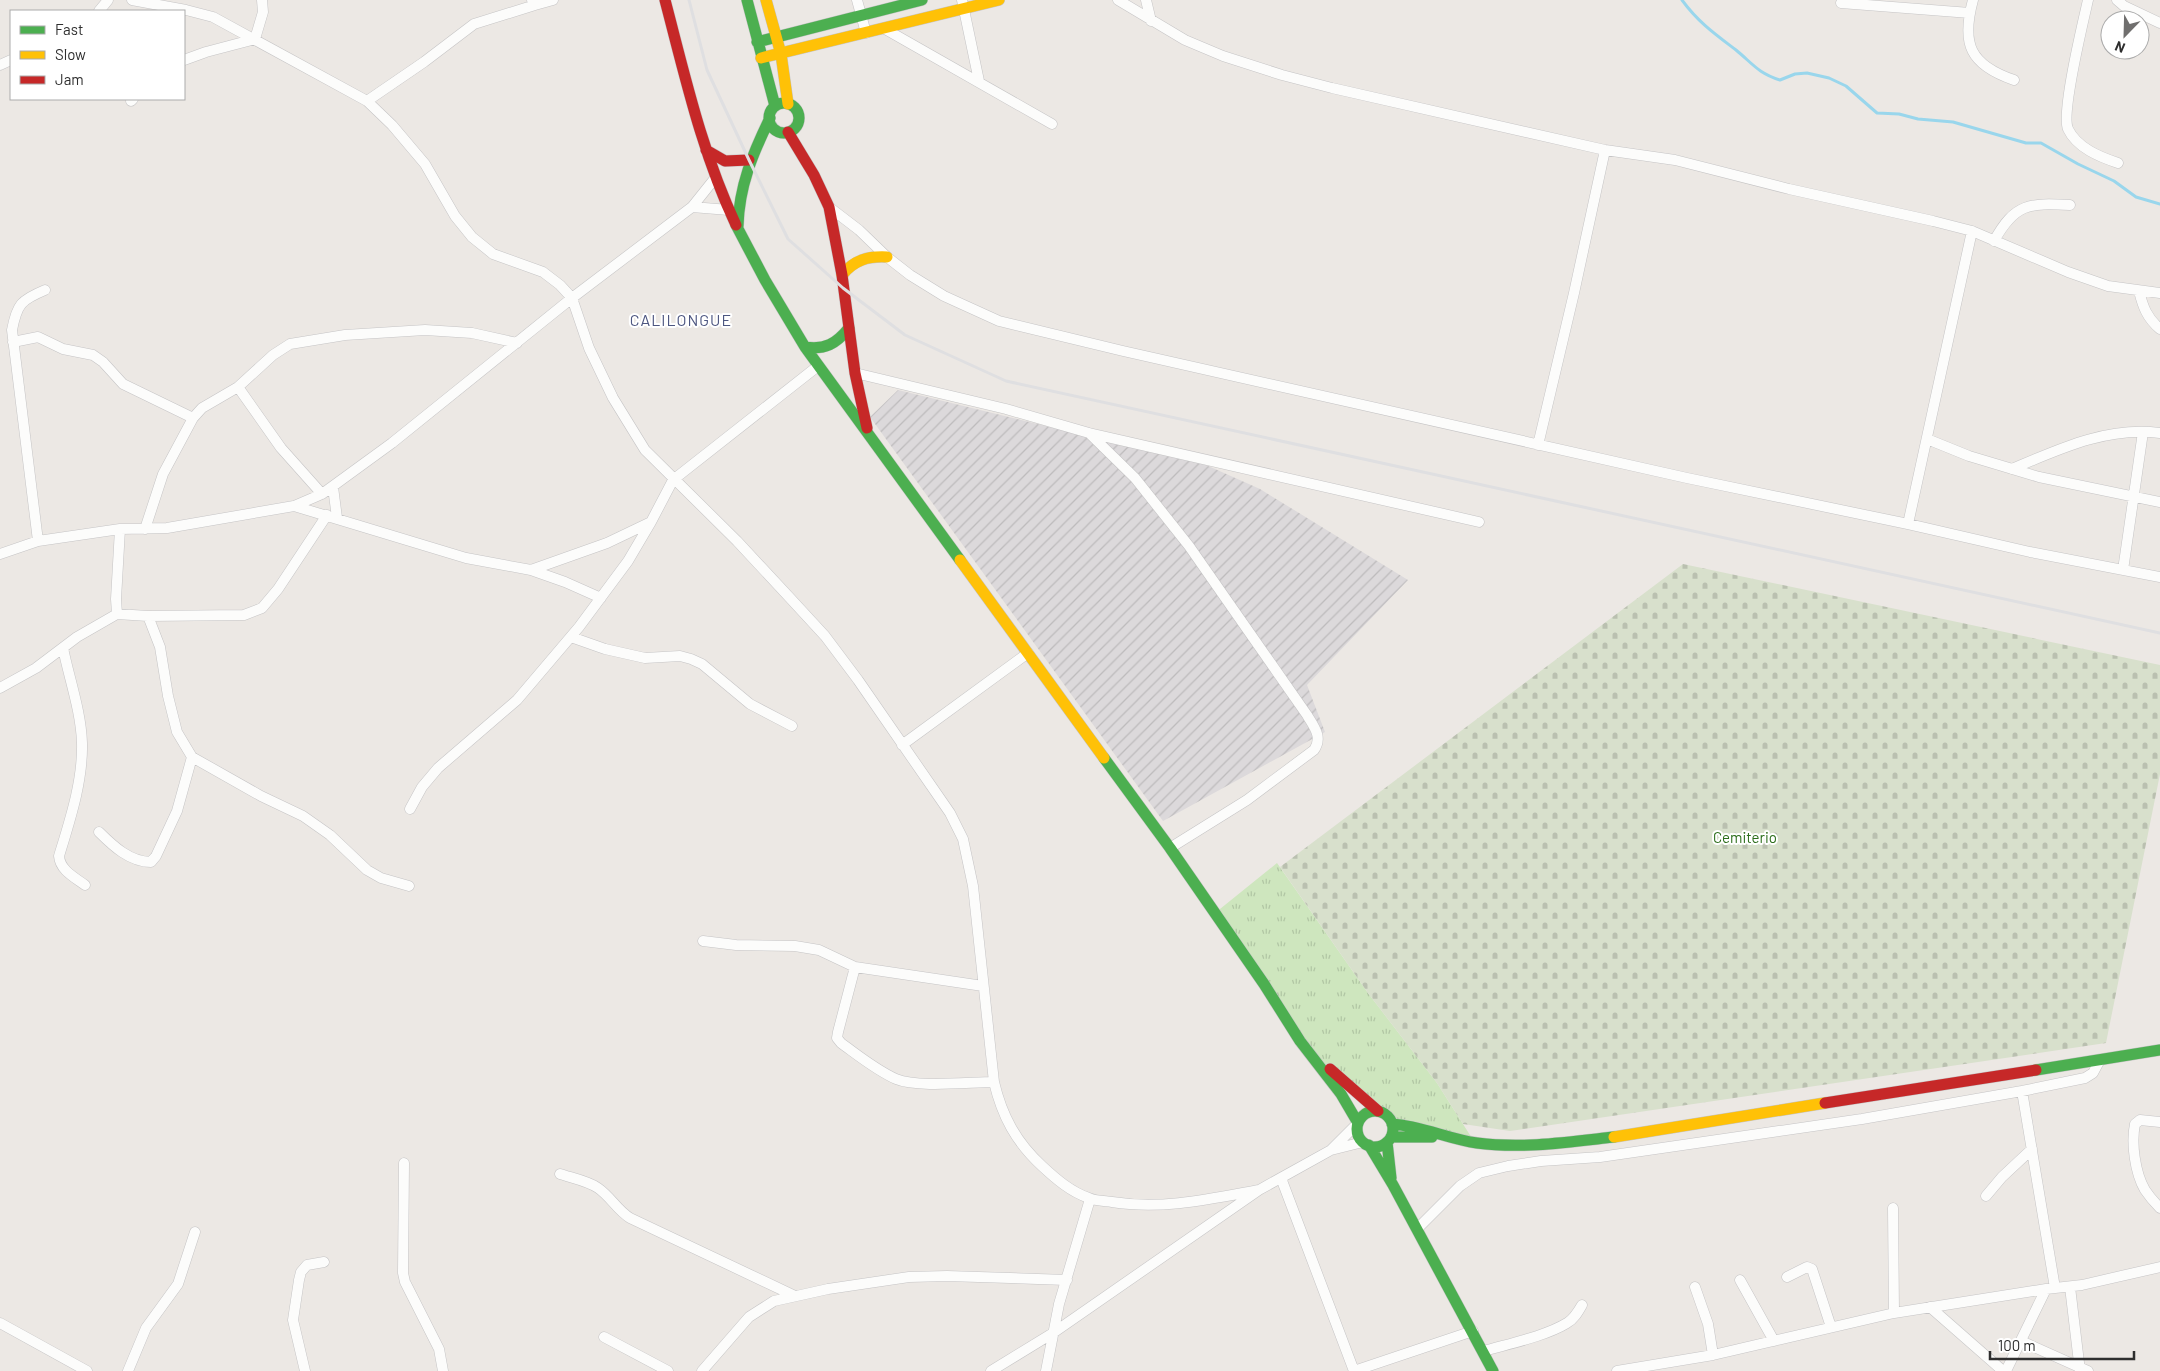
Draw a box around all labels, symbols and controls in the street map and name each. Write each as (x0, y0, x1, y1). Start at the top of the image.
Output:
legend (10, 10, 185, 100)
north arrow (2100, 10, 2150, 60)
text: Fast (55, 20, 83, 38)
text: N (2112, 38, 2127, 57)
text: Slow (55, 45, 86, 63)
text: Jam (55, 70, 84, 88)
district label: CALILONGUE (630, 310, 732, 329)
park label: Cemiterio (1713, 828, 1777, 846)
scale bar (1990, 1328, 2134, 1360)
text: 100 m (1998, 1336, 2036, 1354)

